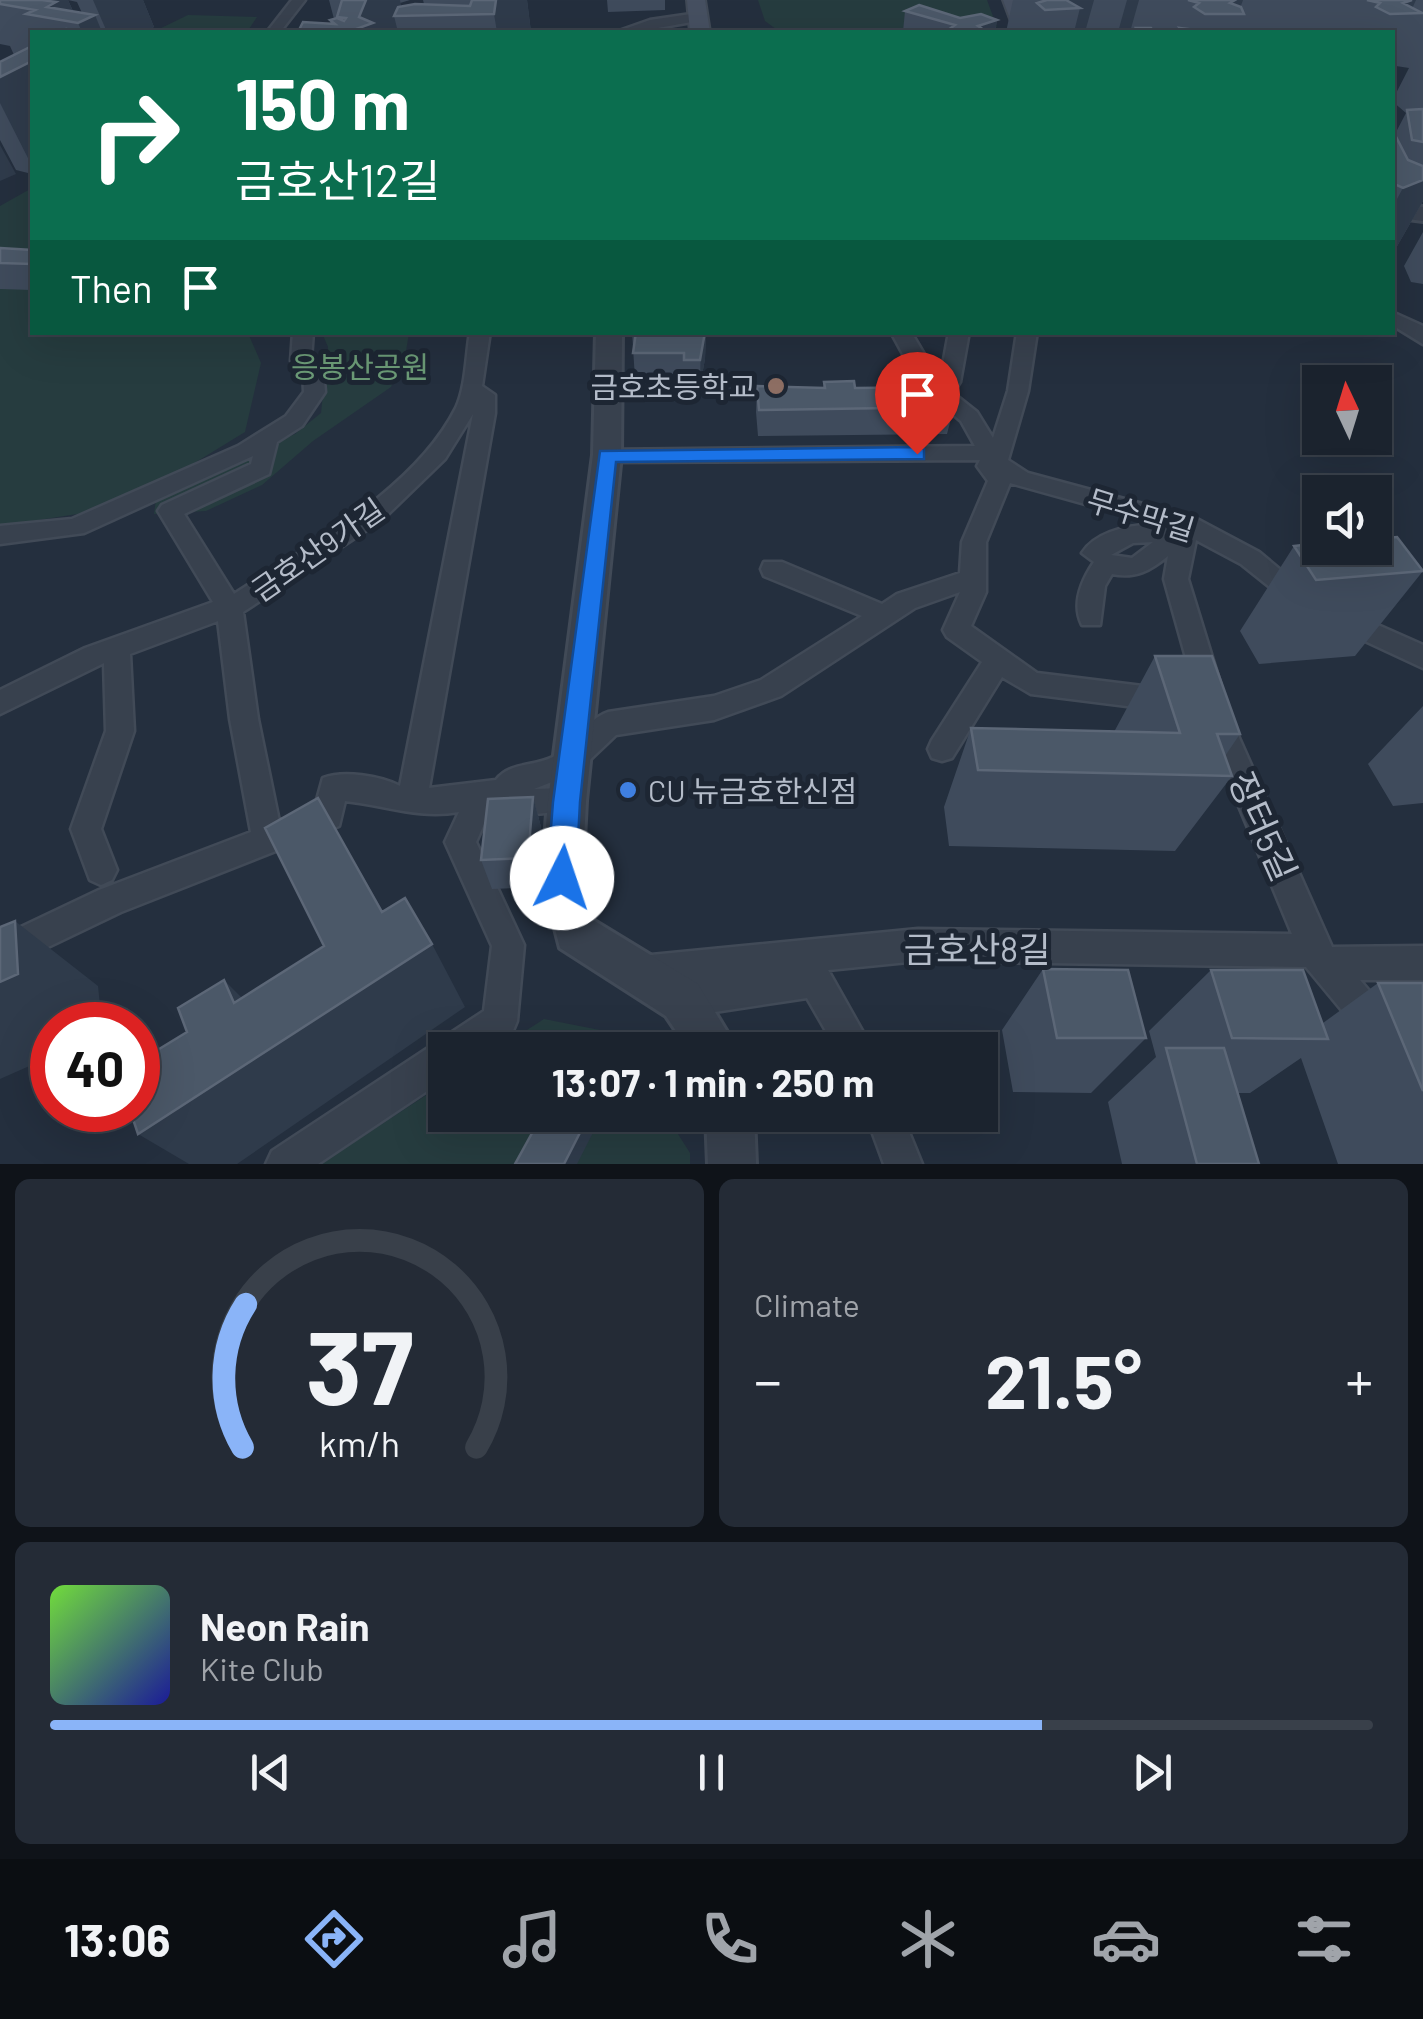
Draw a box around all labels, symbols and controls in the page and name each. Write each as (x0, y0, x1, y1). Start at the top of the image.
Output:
text: 150 m (235, 60, 410, 144)
icon: right (70, 70, 200, 200)
text: 금호산12길 (235, 152, 440, 206)
icon: arrive (173, 260, 228, 315)
text: Then (70, 265, 153, 311)
park label: 응봉산공원 (291, 348, 429, 384)
pin (875, 352, 960, 455)
north arrow (1302, 365, 1392, 455)
map controls (1302, 365, 1392, 565)
icon: arrive (890, 367, 945, 422)
place label: 금호초등학교 (590, 368, 756, 404)
marker: 금호초등학교 (765, 375, 787, 397)
button: sound (1302, 475, 1392, 565)
street label: 무수막길 (1083, 481, 1199, 547)
street label: 금호산9가길 (244, 490, 390, 608)
street label: 장터5길 (1222, 765, 1306, 887)
place label: CU 뉴금호한신점 (648, 772, 857, 808)
marker: CU 뉴금호한신점 (617, 779, 639, 801)
position arrow (510, 826, 614, 930)
street label: 금호산8길 (903, 927, 1051, 969)
speed limit sign: 40 (30, 1002, 160, 1132)
text: 13:07 · 1 min · 250 m (552, 1059, 874, 1105)
text: Climate (754, 1285, 860, 1323)
text: 37 (306, 1301, 413, 1426)
text: 21.5° (985, 1334, 1142, 1424)
text: − (754, 1346, 782, 1412)
text: + (1345, 1346, 1373, 1412)
text: km/h (319, 1421, 400, 1464)
text: Neon Rain (200, 1603, 369, 1649)
text: Kite Club (200, 1649, 324, 1687)
icon: previous (243, 1745, 298, 1800)
icon: pause (684, 1745, 739, 1800)
icon: next (1125, 1745, 1180, 1800)
icon: directions (299, 1904, 369, 1974)
icon: music (497, 1904, 567, 1974)
icon: phone (695, 1904, 765, 1974)
icon: climate (893, 1904, 963, 1974)
icon: car (1091, 1904, 1161, 1974)
icon: filters (1289, 1904, 1359, 1974)
text: 13:06 (64, 1912, 170, 1966)

